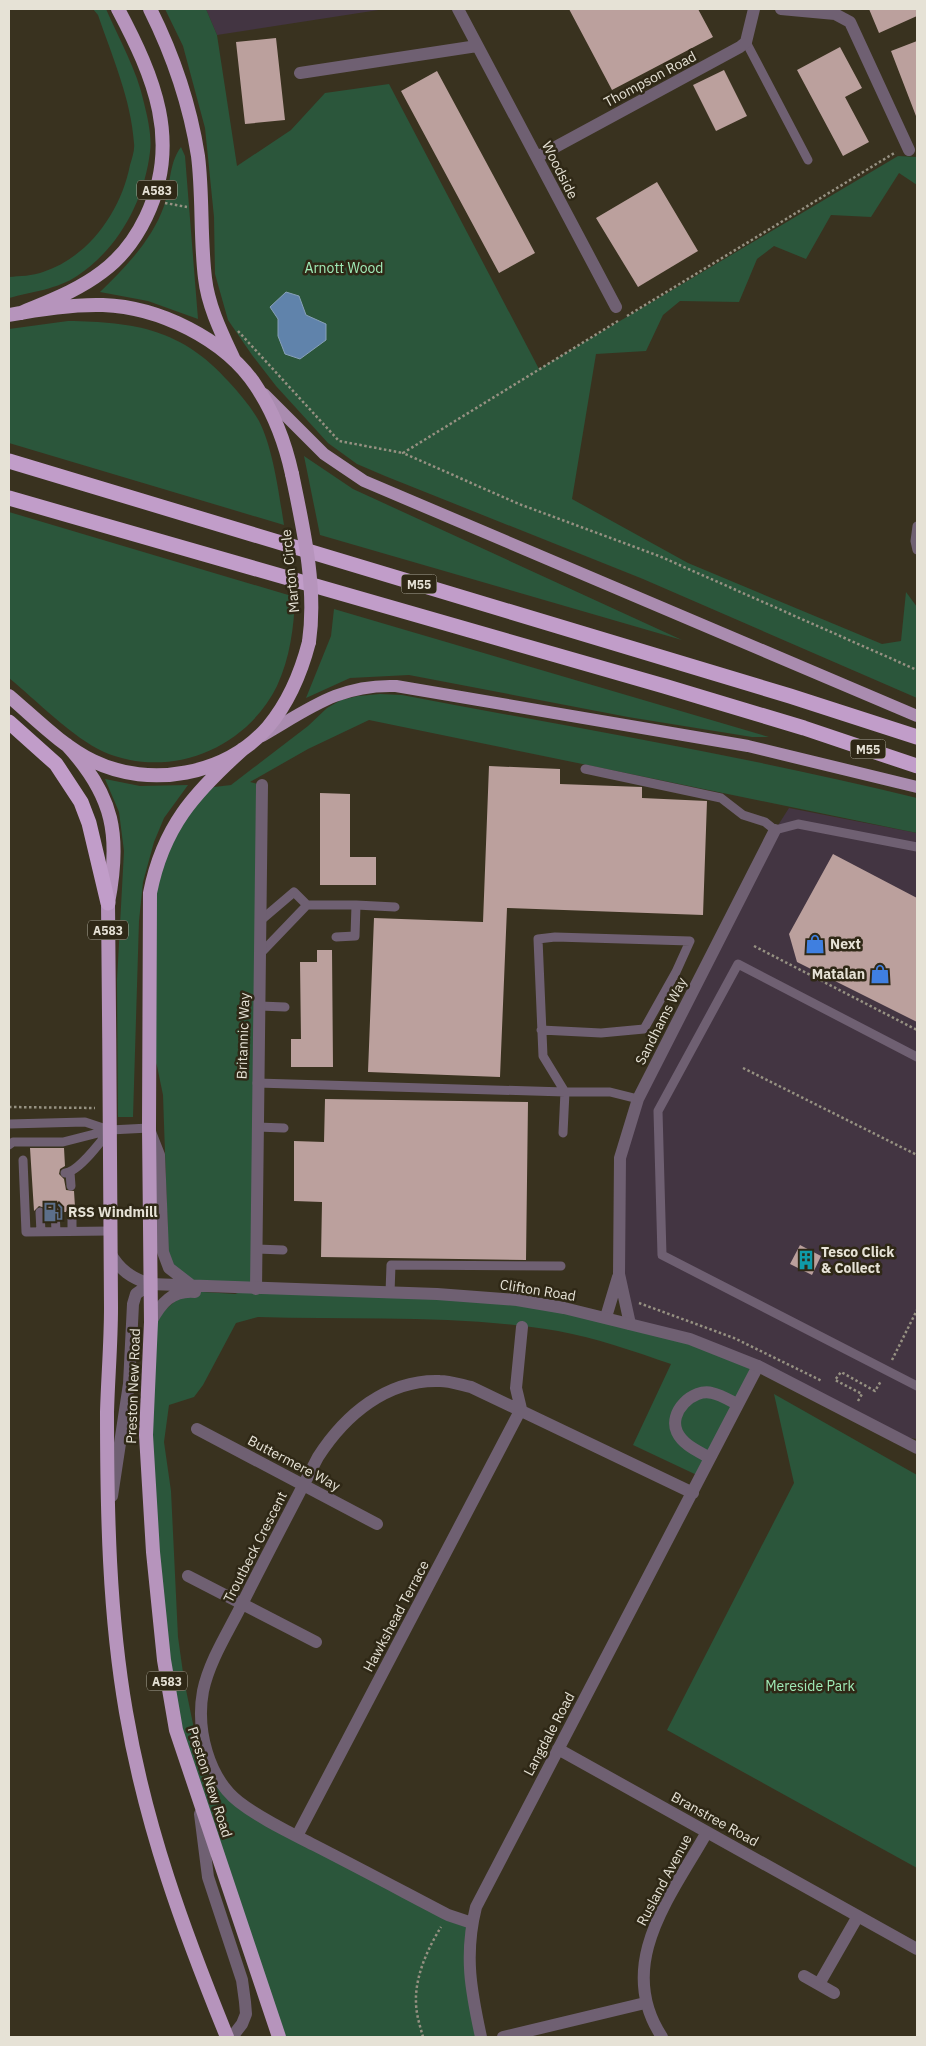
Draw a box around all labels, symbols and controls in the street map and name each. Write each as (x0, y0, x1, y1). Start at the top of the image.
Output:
street label: Thompson Road (601, 47, 699, 111)
street label: Woodside (538, 138, 582, 202)
road number: A583 (137, 180, 177, 200)
park label: Arnott Wood (305, 259, 383, 277)
street label: Marton Circle (277, 528, 303, 614)
road number: M55 (402, 574, 436, 594)
road number: M55 (850, 740, 886, 759)
road number: A583 (88, 920, 128, 940)
shop icon: Next (804, 933, 826, 955)
place label: Next (830, 935, 861, 953)
shop icon: Matalan (869, 963, 891, 985)
place label: Matalan (812, 965, 865, 983)
street label: Sandhams Way (631, 974, 691, 1068)
street label: Britannic Way (232, 992, 254, 1080)
fuel station icon: RSS Windmill (42, 1201, 64, 1223)
place label: RSS Windmill (68, 1203, 157, 1221)
place label: Tesco Click & Collect (821, 1243, 895, 1277)
building icon: Tesco Click & Collect (795, 1249, 817, 1271)
street label: Clifton Road (499, 1275, 577, 1305)
street label: Preston New Road (122, 1328, 144, 1444)
street label: Buttermere Way (245, 1431, 343, 1495)
street label: Troutbeck Crescent (219, 1488, 291, 1606)
street label: Hawkshead Terrace (359, 1557, 433, 1675)
road number: A583 (147, 1672, 187, 1690)
park label: Mereside Park (765, 1677, 855, 1695)
street label: Langdale Road (519, 1689, 579, 1779)
street label: Preston New Road (184, 1724, 236, 1840)
street label: Branstree Road (668, 1788, 762, 1850)
street label: Rusland Avenue (632, 1831, 696, 1929)

